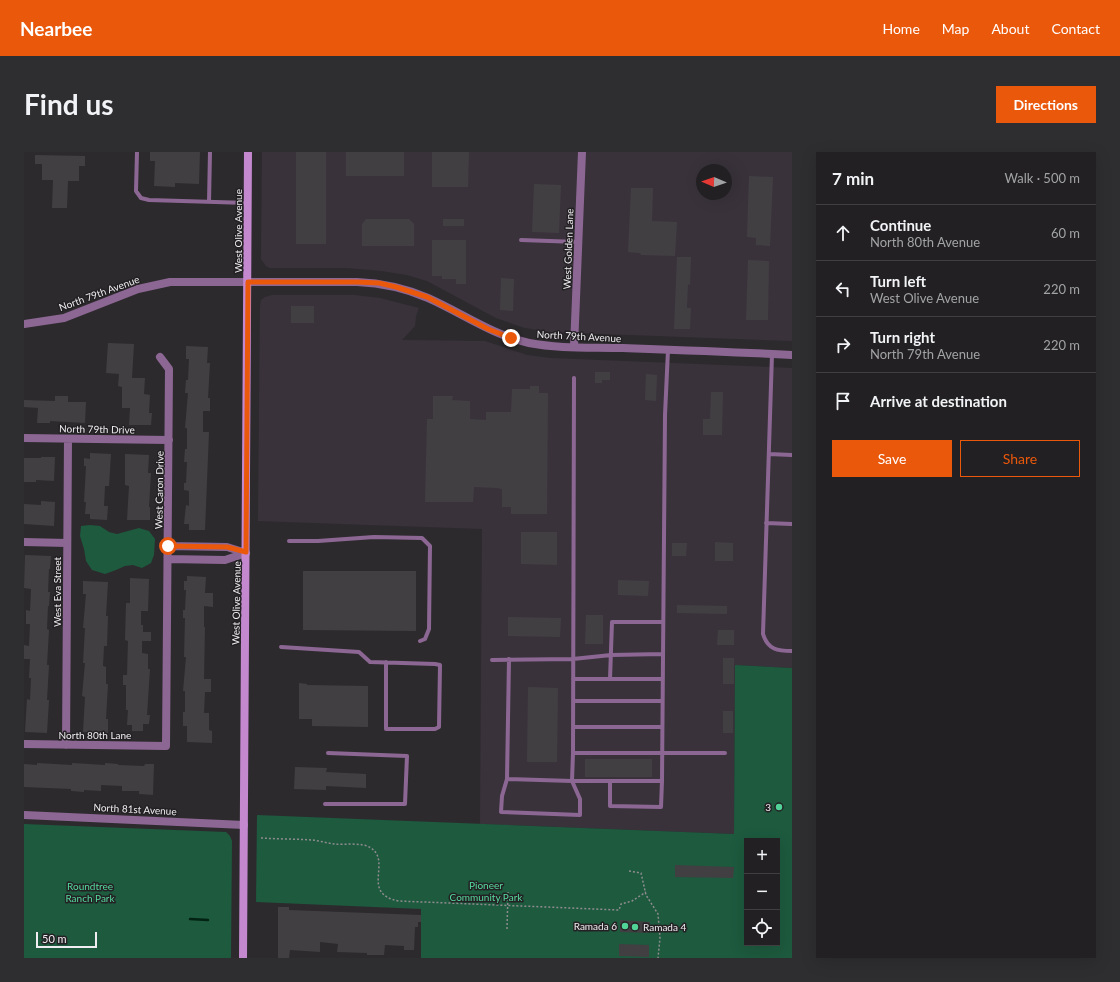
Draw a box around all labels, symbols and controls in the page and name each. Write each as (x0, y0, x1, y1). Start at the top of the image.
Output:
text: Nearbee (20, 17, 92, 40)
text: Home (882, 20, 920, 37)
text: Map (942, 20, 969, 37)
text: About (991, 20, 1029, 37)
text: Contact (1051, 20, 1100, 37)
button: Directions (996, 86, 1096, 123)
text: Find us (24, 87, 114, 121)
north arrow (696, 164, 732, 200)
text: 7 min (832, 168, 874, 189)
text: Walk · 500 m (1004, 170, 1080, 186)
street label: West Olive Avenue (232, 189, 244, 273)
street label: West Golden Lane (561, 208, 575, 290)
text: Continue (870, 216, 931, 234)
icon: ahead (832, 222, 854, 244)
text: 60 m (1051, 225, 1080, 241)
text: North 80th Avenue (870, 234, 980, 250)
text: Turn left (870, 272, 926, 290)
street label: North 79th Avenue (57, 273, 141, 313)
icon: left (832, 278, 854, 300)
text: 220 m (1043, 281, 1080, 297)
text: West Olive Avenue (870, 290, 979, 306)
street label: North 79th Avenue (536, 328, 622, 344)
text: Turn right (870, 328, 935, 346)
route end (502, 329, 520, 347)
icon: right (832, 334, 854, 356)
text: 220 m (1043, 337, 1080, 353)
text: North 79th Avenue (870, 346, 980, 362)
icon: arrive (832, 390, 854, 412)
text: Arrive at destination (870, 392, 1007, 410)
street label: North 79th Drive (59, 422, 135, 436)
button: Save (832, 440, 952, 477)
button: Share (960, 440, 1080, 477)
street label: West Caron Drive (152, 451, 166, 529)
route start (159, 537, 177, 555)
street label: West Eva Street (51, 557, 63, 627)
street label: West Olive Avenue (229, 561, 243, 645)
street label: North 80th Lane (59, 729, 131, 741)
street label: North 81st Avenue (93, 801, 177, 817)
place label: 3 (765, 801, 771, 813)
marker: 3 (774, 802, 784, 812)
map controls (744, 838, 780, 946)
button: + (744, 838, 780, 874)
button: − (744, 874, 780, 910)
park label: Pioneer Community Park (450, 879, 523, 903)
park label: Roundtree Ranch Park (65, 880, 116, 904)
button: locate (744, 910, 780, 946)
place label: Ramada 6 (574, 920, 617, 932)
marker: Ramada 6 (620, 921, 630, 931)
place label: Ramada 4 (643, 921, 686, 933)
marker: Ramada 4 (630, 922, 640, 932)
scale bar (36, 930, 97, 949)
text: 50 m (42, 932, 67, 945)

